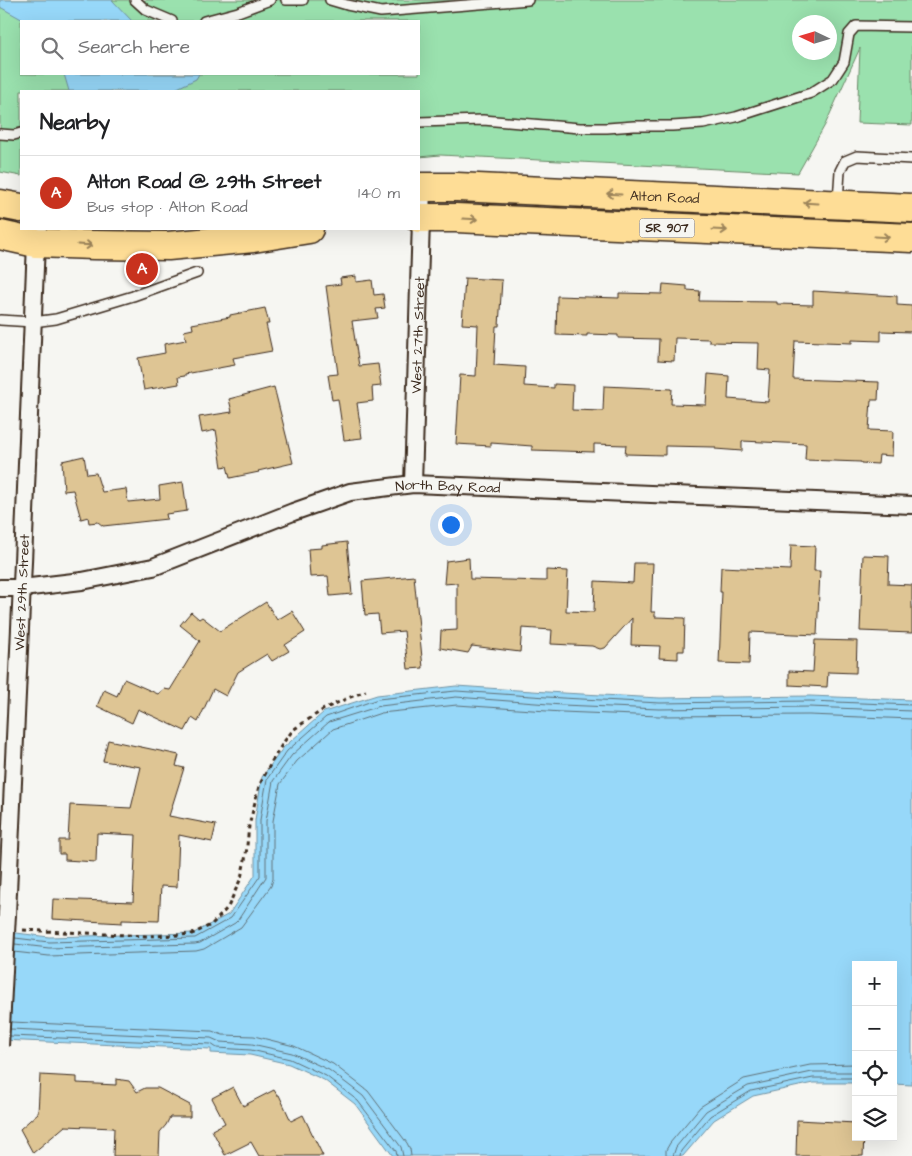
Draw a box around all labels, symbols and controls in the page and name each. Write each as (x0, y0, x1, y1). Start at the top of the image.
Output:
north arrow (792, 15, 837, 60)
search box (20, 20, 420, 75)
icon: search (38, 34, 66, 62)
text: Search here (78, 34, 190, 61)
text: Nearby (40, 108, 110, 137)
text: Alton Road @ 29th Street (87, 169, 321, 196)
text: A (51, 182, 61, 204)
text: 140 m (358, 182, 400, 204)
street label: Alton Road (630, 186, 700, 209)
one-way arrow (606, 190, 622, 199)
text: Bus stop · Alton Road (87, 196, 248, 218)
one-way arrow (803, 198, 820, 208)
one-way arrow (462, 214, 478, 224)
road number: SR 907 (640, 218, 694, 238)
one-way arrow (712, 225, 728, 235)
one-way arrow (874, 233, 890, 242)
one-way arrow (76, 240, 93, 250)
pin: A (126, 250, 158, 288)
street label: West 27th Street (407, 276, 430, 394)
street label: North Bay Road (394, 475, 501, 499)
your location (438, 512, 464, 538)
street label: West 29th Street (10, 533, 35, 651)
map controls (852, 961, 897, 1141)
button: + (852, 961, 897, 1006)
button: − (852, 1006, 897, 1051)
button: locate (852, 1051, 897, 1096)
button: layers (852, 1096, 897, 1141)

